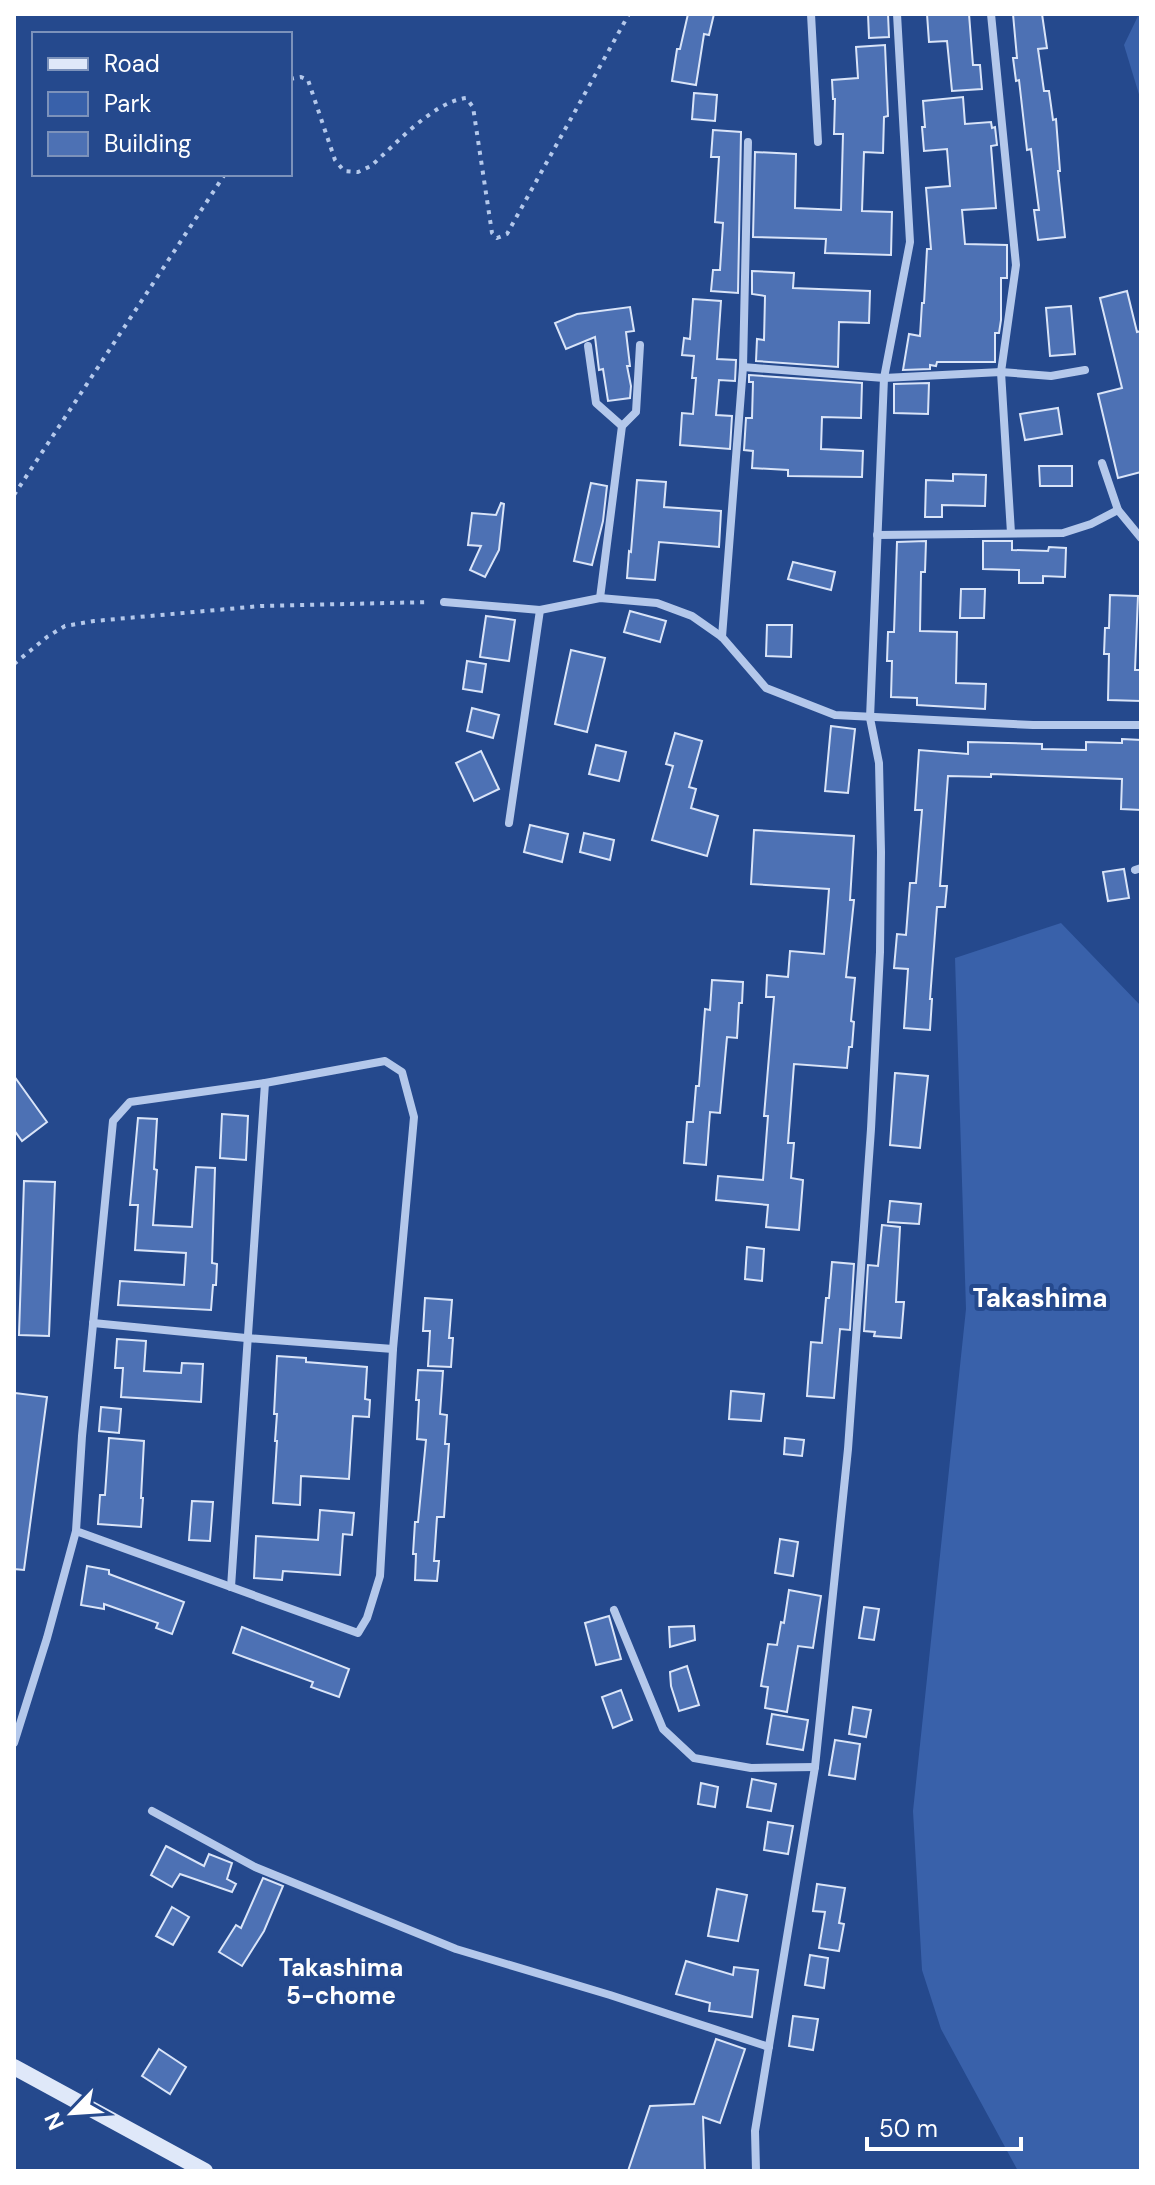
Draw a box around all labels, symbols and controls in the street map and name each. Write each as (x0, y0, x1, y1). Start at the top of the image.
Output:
legend (32, 32, 292, 176)
text: Road (104, 48, 160, 79)
text: Park (104, 88, 151, 119)
text: Building (104, 128, 191, 159)
district label: Takashima (973, 1281, 1108, 1315)
district label: Takashima 5-chome (279, 1952, 403, 2011)
north arrow (32, 2073, 112, 2153)
scale bar (867, 2101, 1021, 2151)
text: N (38, 2108, 71, 2135)
text: 50 m (879, 2113, 938, 2144)

